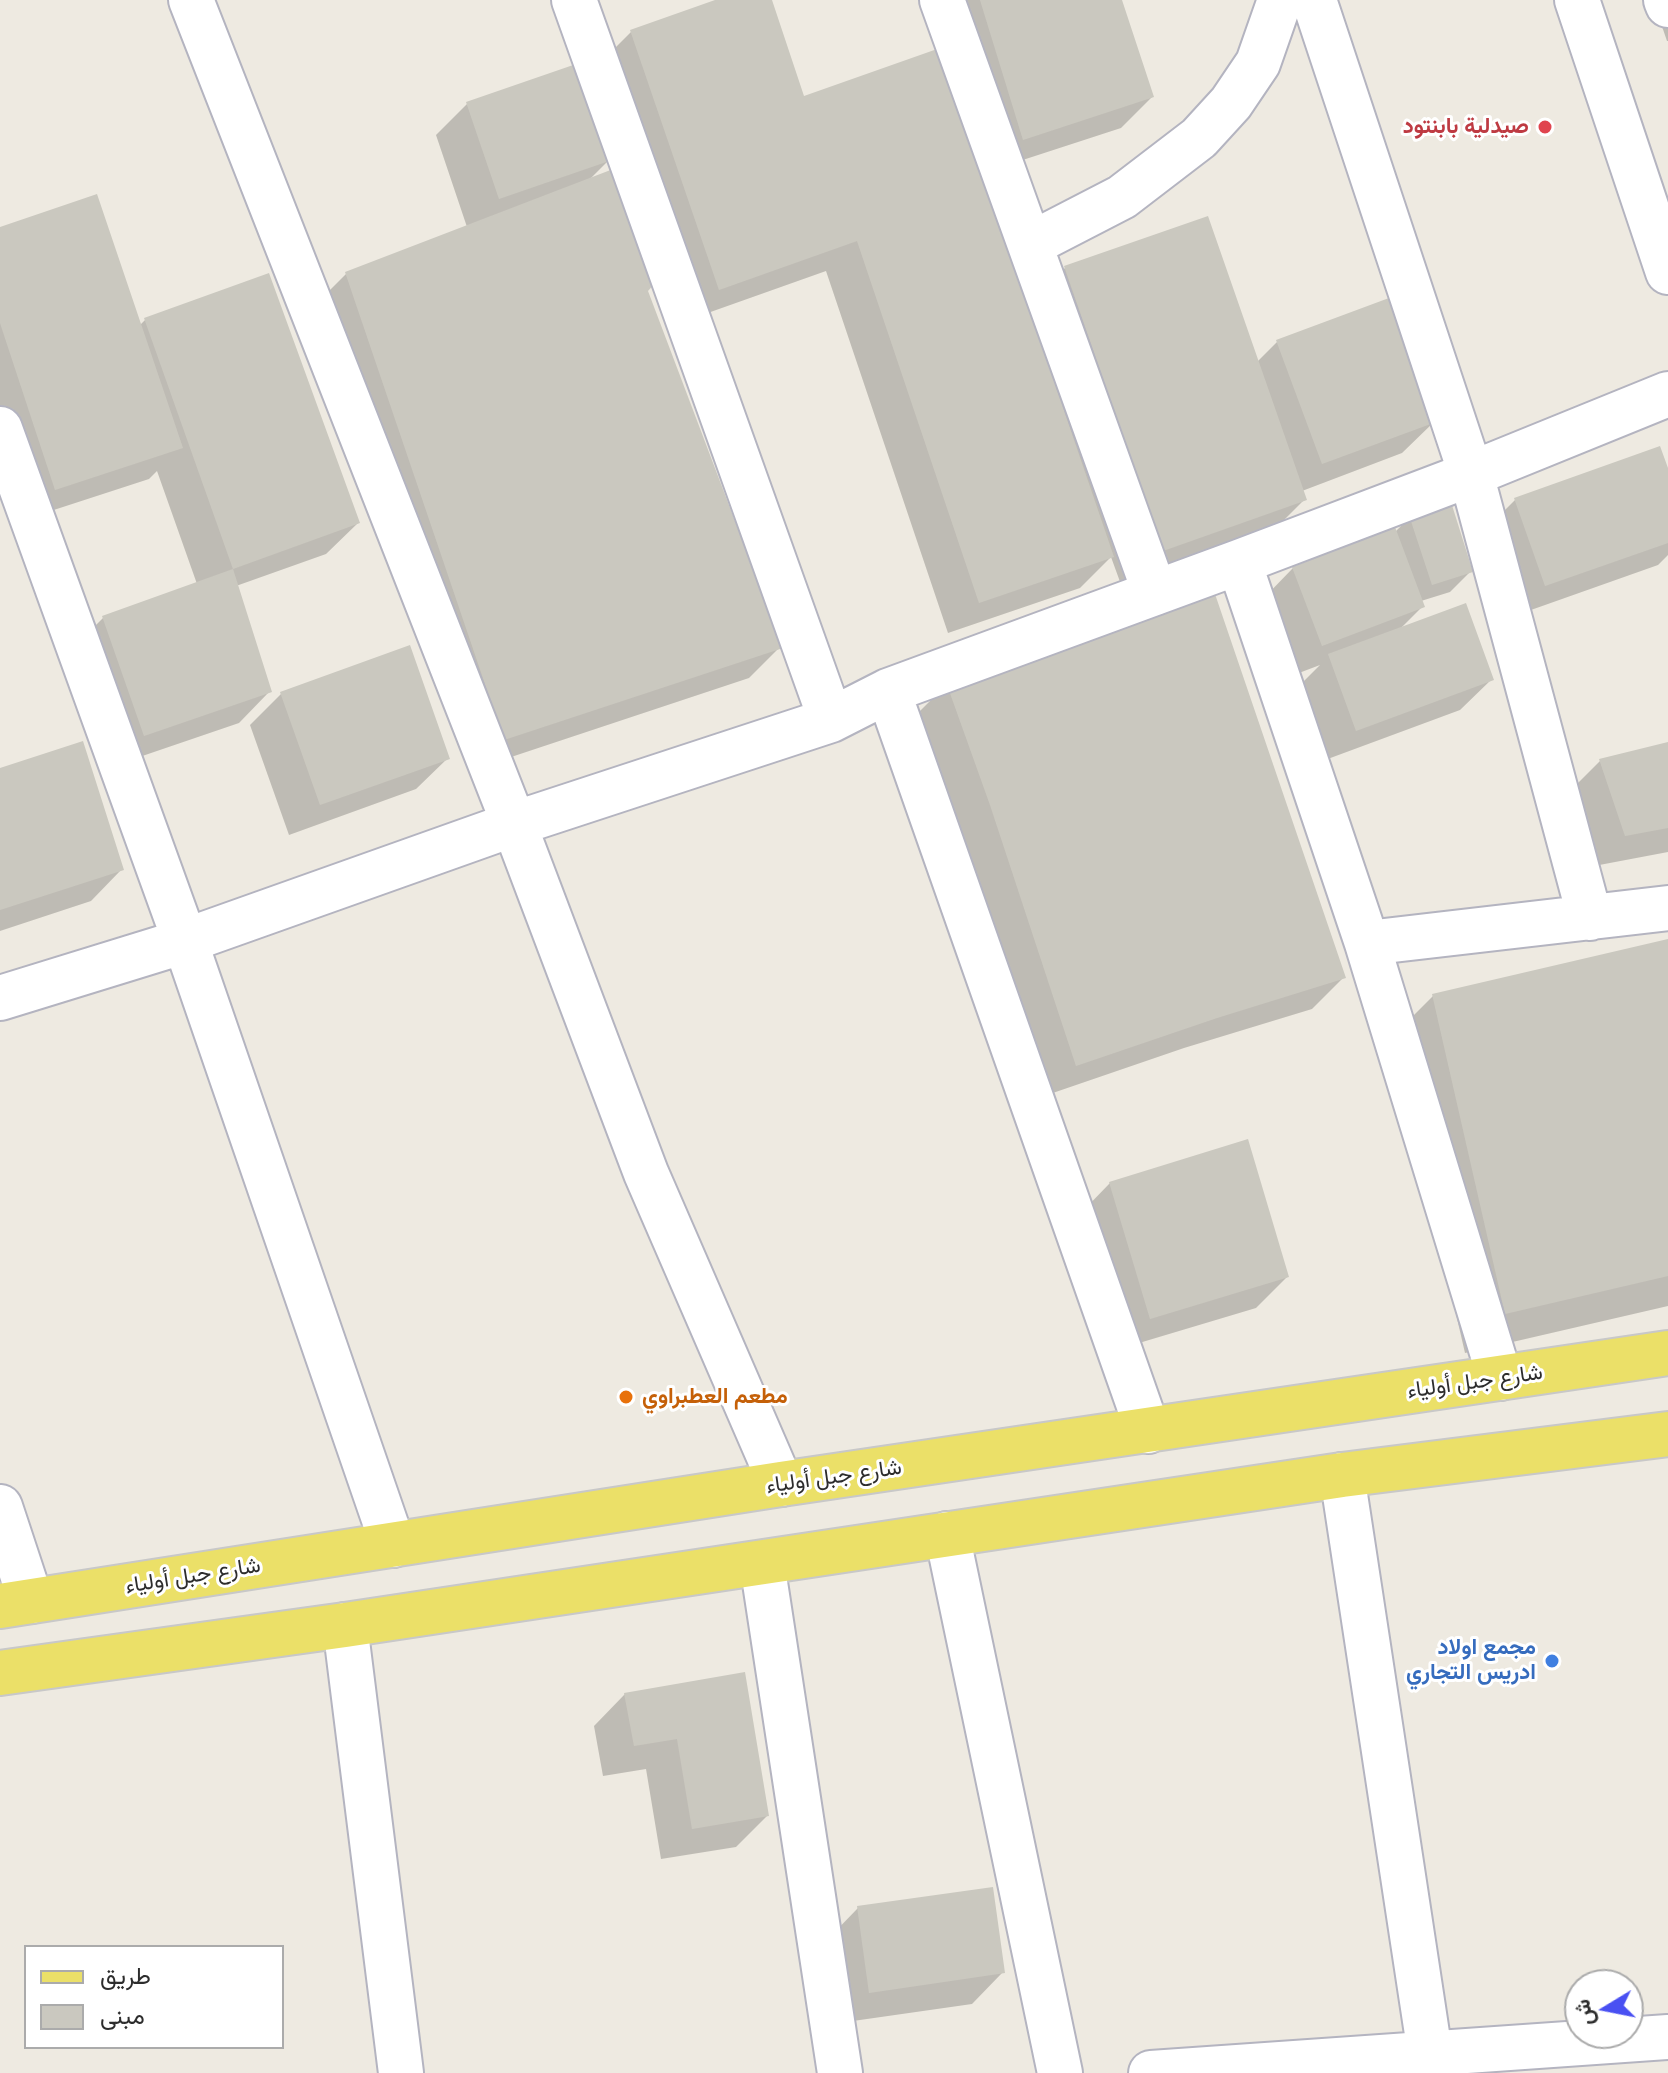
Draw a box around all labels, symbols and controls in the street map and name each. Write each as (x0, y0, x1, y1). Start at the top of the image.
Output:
place label: صيدلية بابنتود (1403, 114, 1529, 140)
marker: صيدلية بابنتود (1536, 118, 1554, 136)
street label: شارع جبل أولياء (1406, 1359, 1544, 1405)
place label: مطعم العطبراوي (642, 1384, 788, 1410)
marker: مطعم العطبراوي (617, 1388, 635, 1406)
street label: شارع جبل أولياء (765, 1454, 903, 1500)
street label: شارع جبل أولياء (123, 1552, 263, 1600)
place label: مجمع اولاد ادريس التجاري (1406, 1635, 1536, 1686)
marker: مجمع اولاد ادريس التجاري (1543, 1652, 1561, 1670)
legend (24, 1945, 284, 2049)
text: طريق (100, 1958, 151, 1991)
north arrow (1564, 1969, 1644, 2049)
text: ش (1565, 1997, 1599, 2028)
text: مبنى (100, 1998, 145, 2031)

